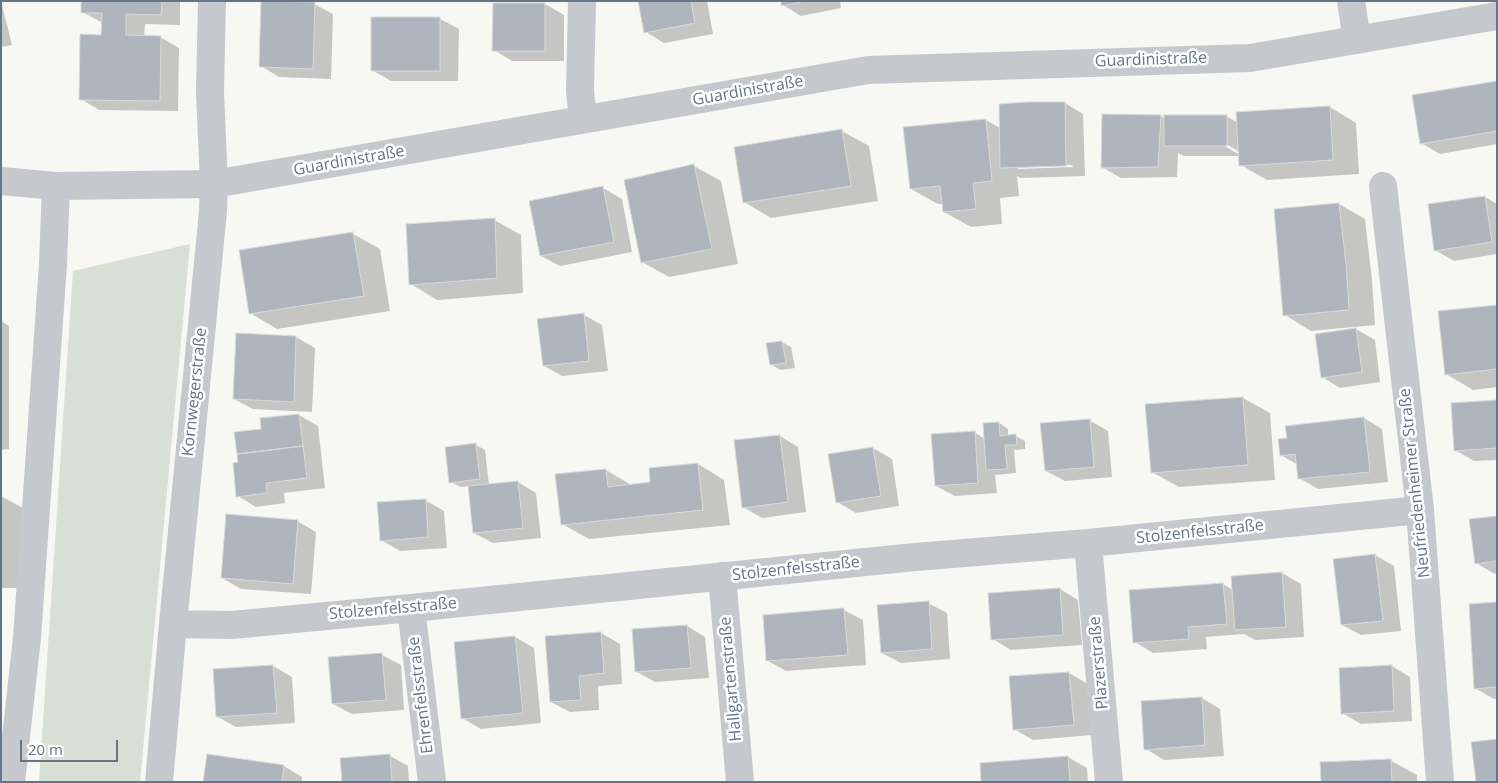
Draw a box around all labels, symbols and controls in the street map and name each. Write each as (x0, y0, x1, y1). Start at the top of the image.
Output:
street label: Guardinistraße (1095, 48, 1207, 72)
street label: Guardinistraße (691, 72, 805, 110)
street label: Guardinistraße (292, 142, 406, 180)
street label: Kornwegerstraße (179, 327, 211, 457)
street label: Neufriedenheimer Straße (1395, 387, 1435, 579)
street label: Stolzenfelsstraße (1135, 516, 1265, 548)
street label: Stolzenfelsstraße (731, 553, 861, 585)
street label: Stolzenfelsstraße (328, 594, 458, 624)
street label: Hallgartenstraße (716, 616, 746, 742)
street label: Plazerstraße (1085, 616, 1113, 710)
street label: Ehrenfelsstraße (404, 635, 438, 755)
scale bar (22, 730, 120, 762)
text: 20 m (28, 739, 63, 759)

